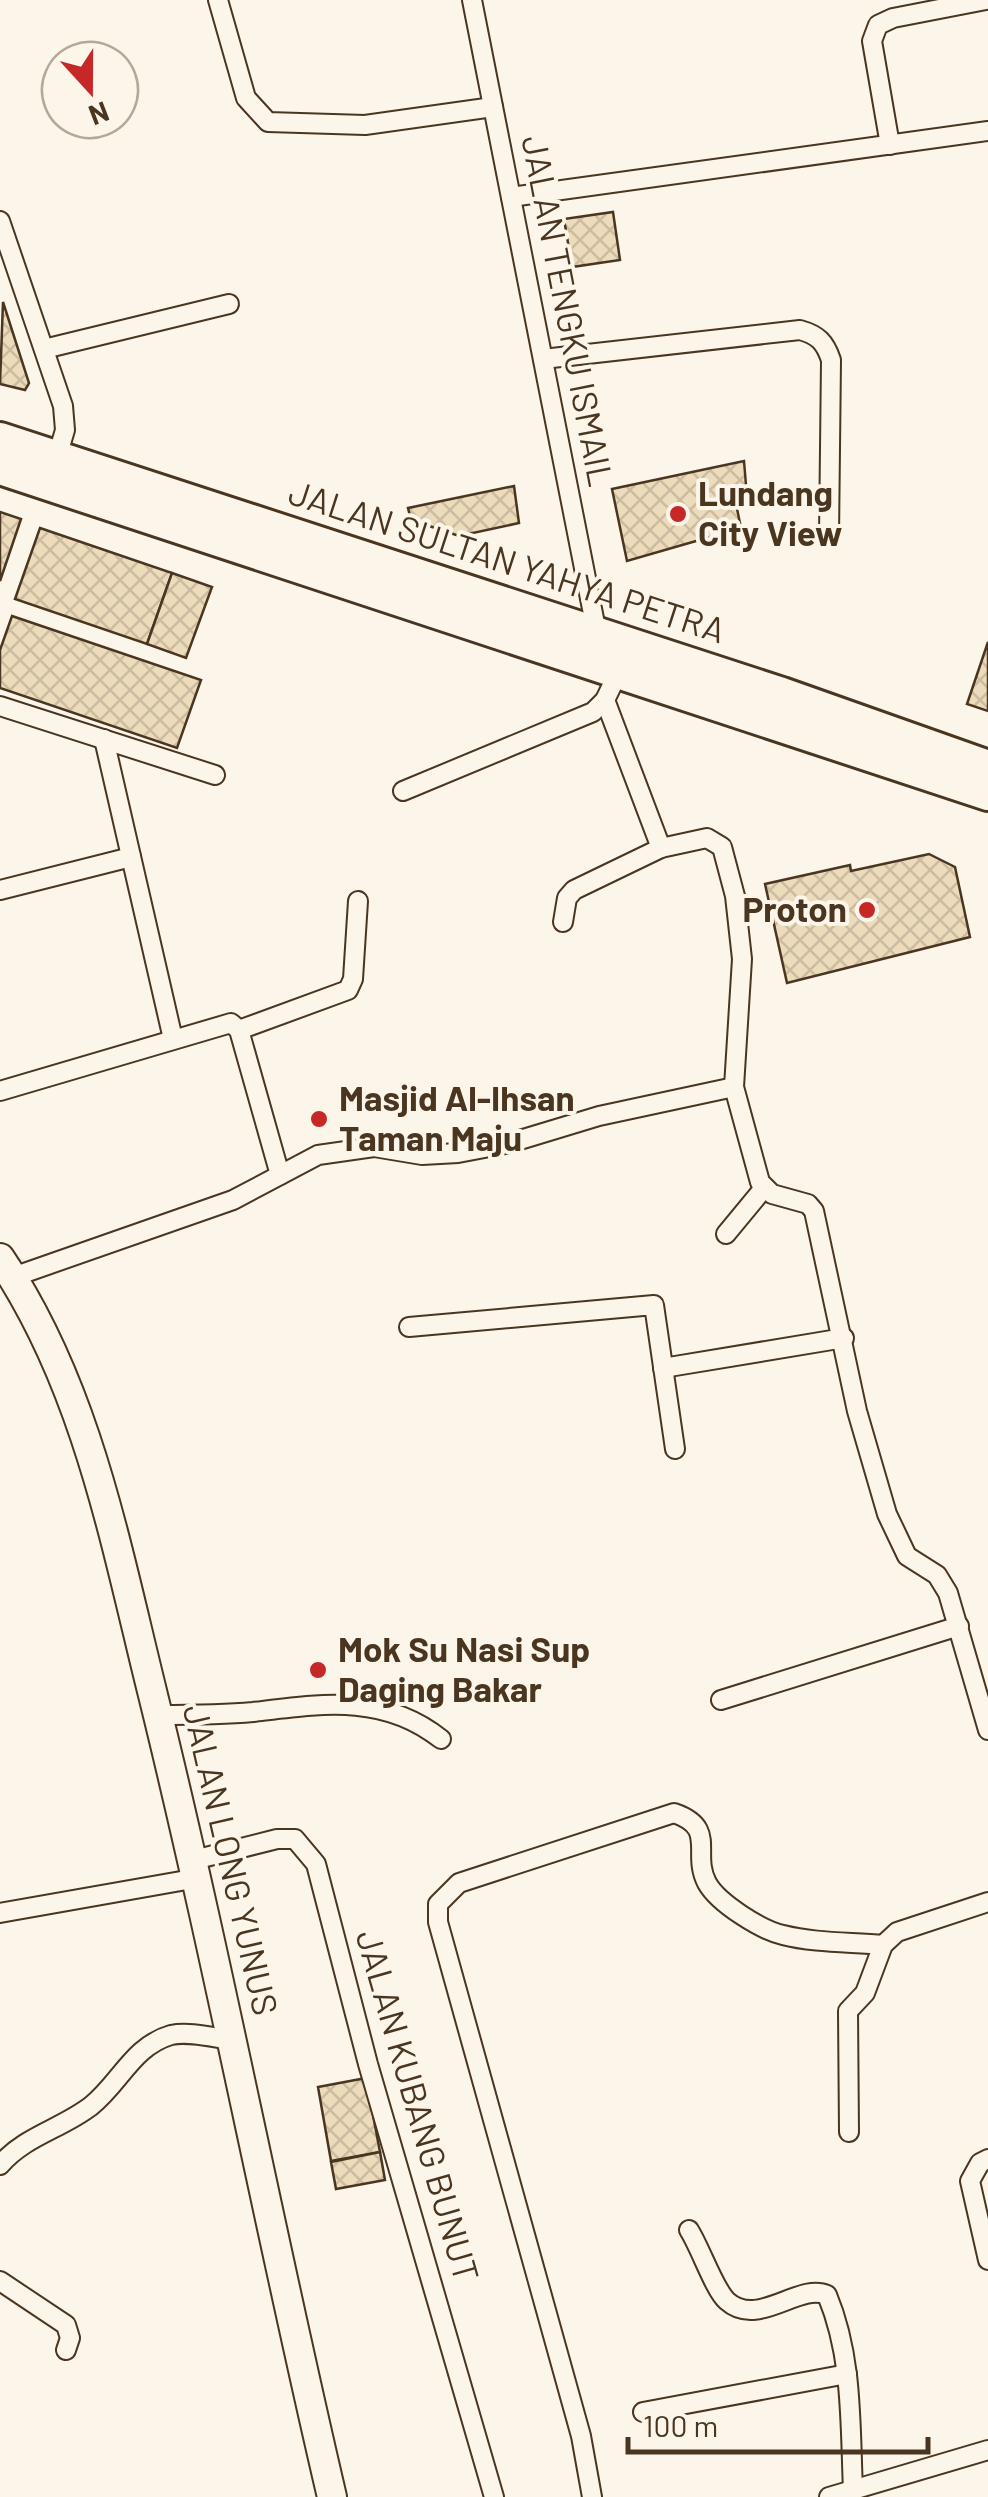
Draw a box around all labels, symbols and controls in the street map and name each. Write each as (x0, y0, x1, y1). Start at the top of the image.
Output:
north arrow (40, 40, 140, 140)
text: N (85, 95, 114, 133)
street label: JALAN TENGKU ISMAIL (514, 132, 624, 490)
street label: JALAN SULTAN YAHYA PETRA (284, 470, 731, 651)
place label: Lundang City View (698, 471, 842, 553)
marker: Lundang City View (667, 503, 689, 525)
place label: Proton (742, 887, 847, 929)
marker: Proton (856, 899, 878, 921)
place label: Masjid Al-Ihsan Taman Maju (339, 1076, 575, 1158)
marker: Masjid Al-Ihsan Taman Maju (308, 1108, 330, 1130)
place label: Mok Su Nasi Sup Daging Bakar (338, 1627, 590, 1709)
marker: Mok Su Nasi Sup Daging Bakar (307, 1659, 329, 1681)
street label: JALAN LONG YUNUS (176, 1700, 288, 2019)
street label: JALAN KUBANG BUNUT (349, 1925, 489, 2286)
scale bar (628, 2392, 928, 2454)
text: 100 m (643, 2407, 718, 2443)

